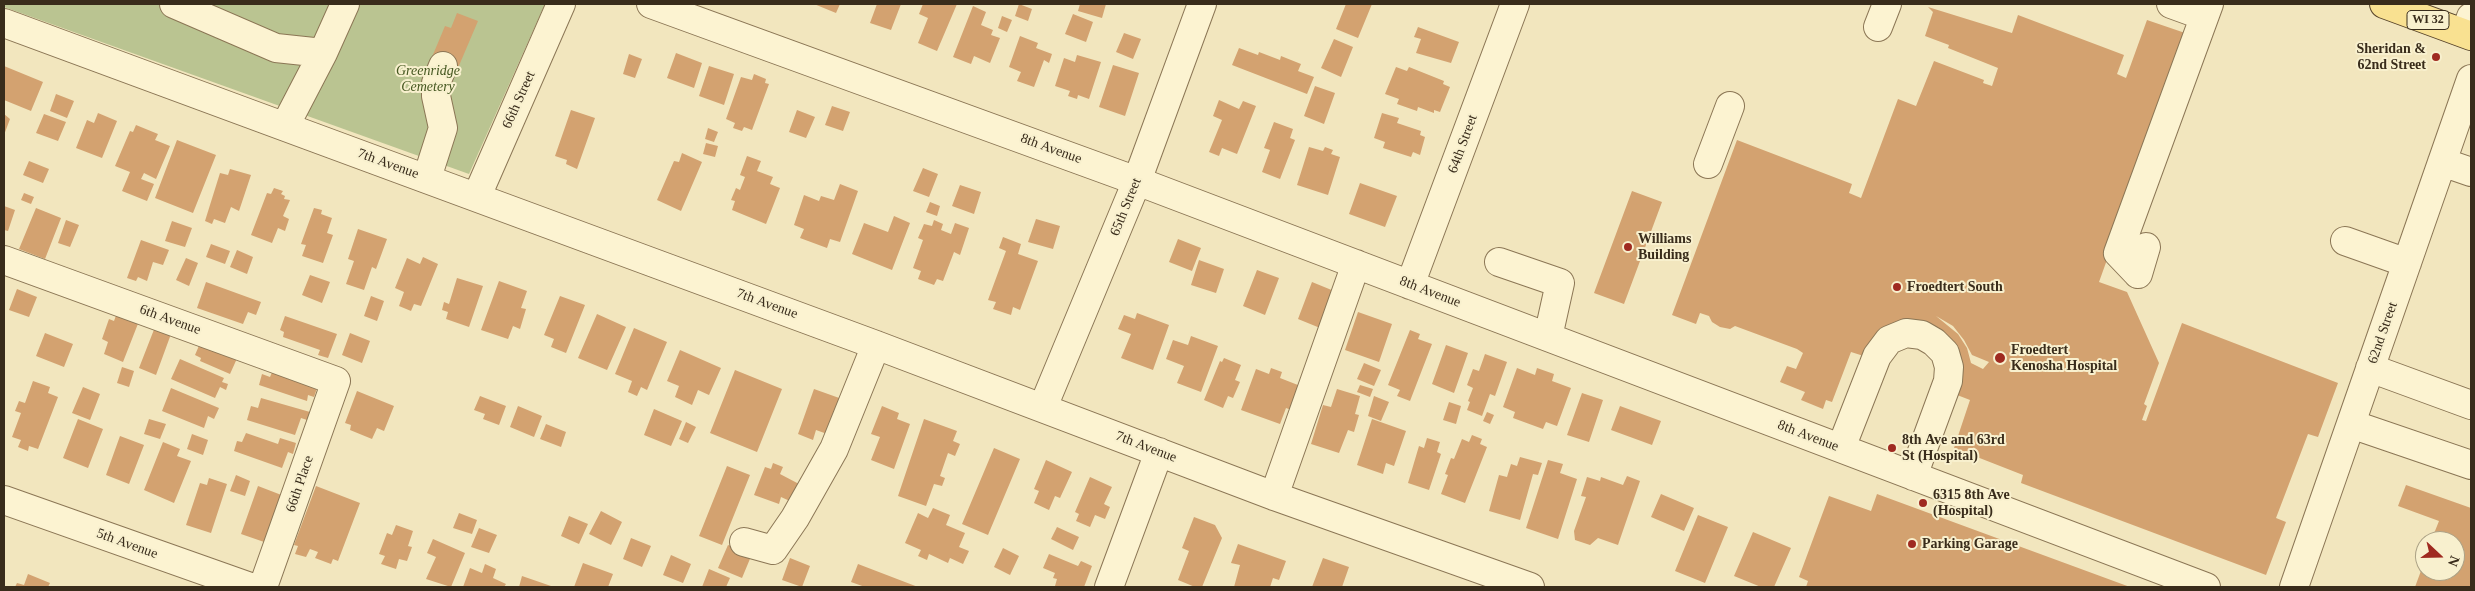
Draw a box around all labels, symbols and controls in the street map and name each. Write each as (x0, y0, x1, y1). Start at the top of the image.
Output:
road number: WI 32 (2407, 10, 2449, 30)
place label: Sheridan & 62nd Street (2356, 41, 2426, 74)
marker: Sheridan & 62nd Street (2430, 51, 2442, 63)
park label: Greenridge Cemetery (396, 63, 460, 95)
street label: 66th Street (499, 69, 539, 131)
street label: 64th Street (1445, 112, 1481, 176)
street label: 8th Avenue (1018, 130, 1084, 168)
street label: 7th Avenue (355, 145, 421, 183)
street label: 65th Street (1107, 176, 1145, 238)
place label: Williams Building (1638, 231, 1691, 264)
marker: Williams Building (1622, 241, 1634, 253)
street label: 8th Avenue (1397, 273, 1463, 311)
place label: Froedtert South (1907, 279, 2003, 295)
marker: Froedtert South (1891, 281, 1903, 293)
street label: 7th Avenue (734, 285, 800, 323)
street label: 62nd Street (2365, 300, 2401, 366)
street label: 6th Avenue (137, 301, 203, 339)
place label: Froedtert Kenosha Hospital (2011, 342, 2117, 374)
marker: Froedtert Kenosha Hospital (1993, 351, 2007, 365)
street label: 8th Avenue (1775, 417, 1841, 455)
street label: 7th Avenue (1113, 428, 1179, 466)
place label: 8th Ave and 63rd St (Hospital) (1902, 432, 2005, 464)
marker: 8th Ave and 63rd St (Hospital) (1886, 442, 1898, 454)
street label: 66th Place (283, 454, 317, 514)
place label: 6315 8th Ave (Hospital) (1933, 487, 2010, 520)
marker: 6315 8th Ave (Hospital) (1917, 497, 1929, 509)
street label: 5th Avenue (94, 525, 160, 563)
north arrow (2415, 531, 2465, 581)
place label: Parking Garage (1922, 536, 2018, 552)
marker: Parking Garage (1906, 538, 1918, 550)
text: N (2445, 554, 2462, 569)

